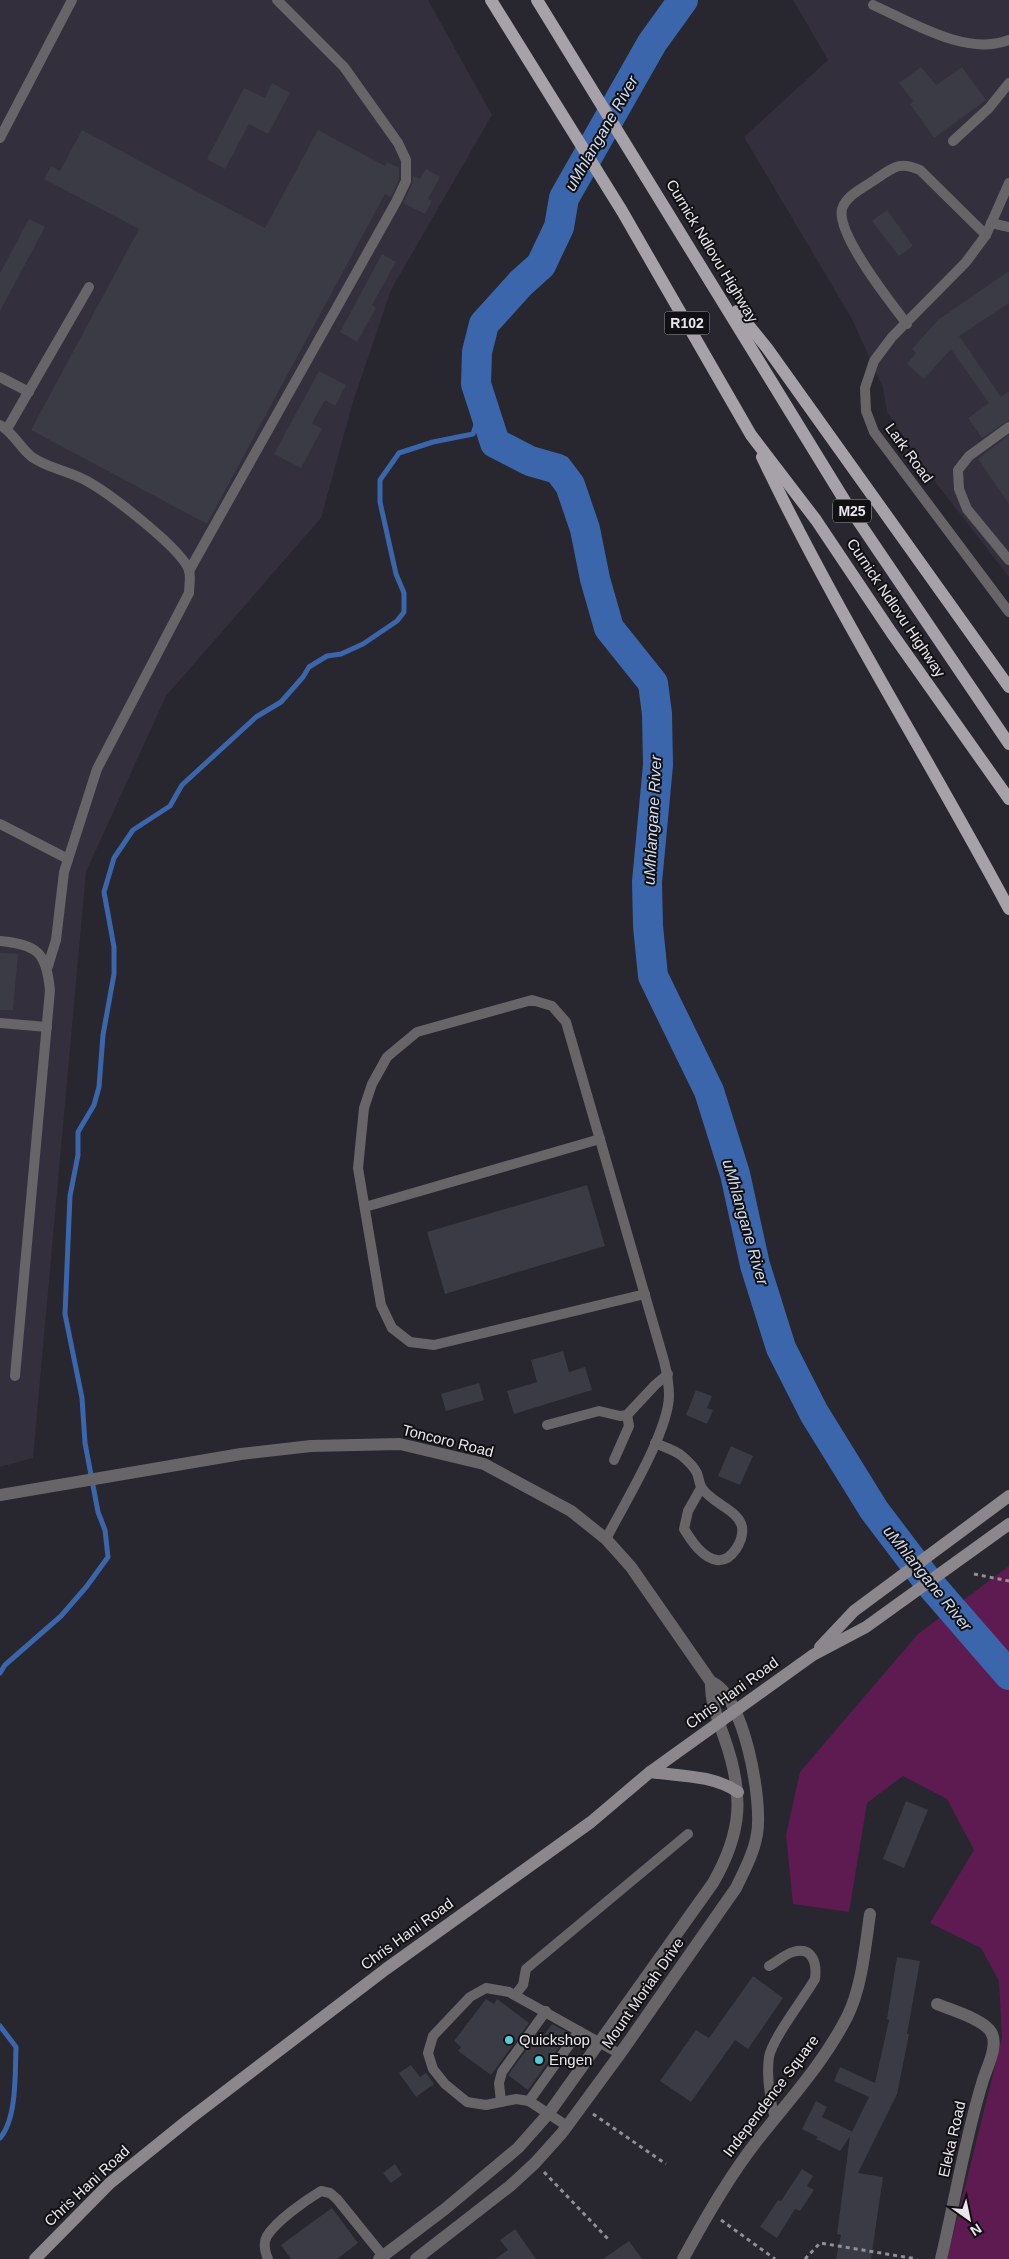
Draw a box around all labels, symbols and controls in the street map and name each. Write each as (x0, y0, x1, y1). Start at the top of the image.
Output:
water label: uMhlangane River (562, 72, 642, 194)
street label: Curnick Ndlovu Highway (663, 176, 762, 326)
road number: R102 (664, 312, 710, 334)
street label: Lark Road (882, 420, 937, 486)
road number: M25 (833, 500, 871, 522)
street label: Curnick Ndlovu Highway (844, 535, 949, 681)
water label: uMhlangane River (641, 754, 664, 885)
water label: uMhlangane River (719, 1157, 772, 1288)
street label: Toncoro Road (401, 1421, 495, 1460)
water label: uMhlangane River (880, 1523, 975, 1635)
street label: Chris Hani Road (682, 1653, 781, 1732)
street label: Chris Hani Road (357, 1894, 456, 1973)
street label: Mount Moriah Drive (598, 1934, 687, 2051)
place label: Quickshop (519, 2031, 590, 2048)
street label: Independence Square (719, 2032, 822, 2160)
marker: Quickshop (503, 2034, 515, 2046)
place label: Engen (549, 2051, 592, 2068)
marker: Engen (533, 2054, 545, 2066)
street label: Eleka Road (935, 2099, 969, 2179)
street label: Chris Hani Road (41, 2142, 133, 2229)
north arrow (944, 2194, 994, 2244)
text: N (967, 2220, 985, 2239)

